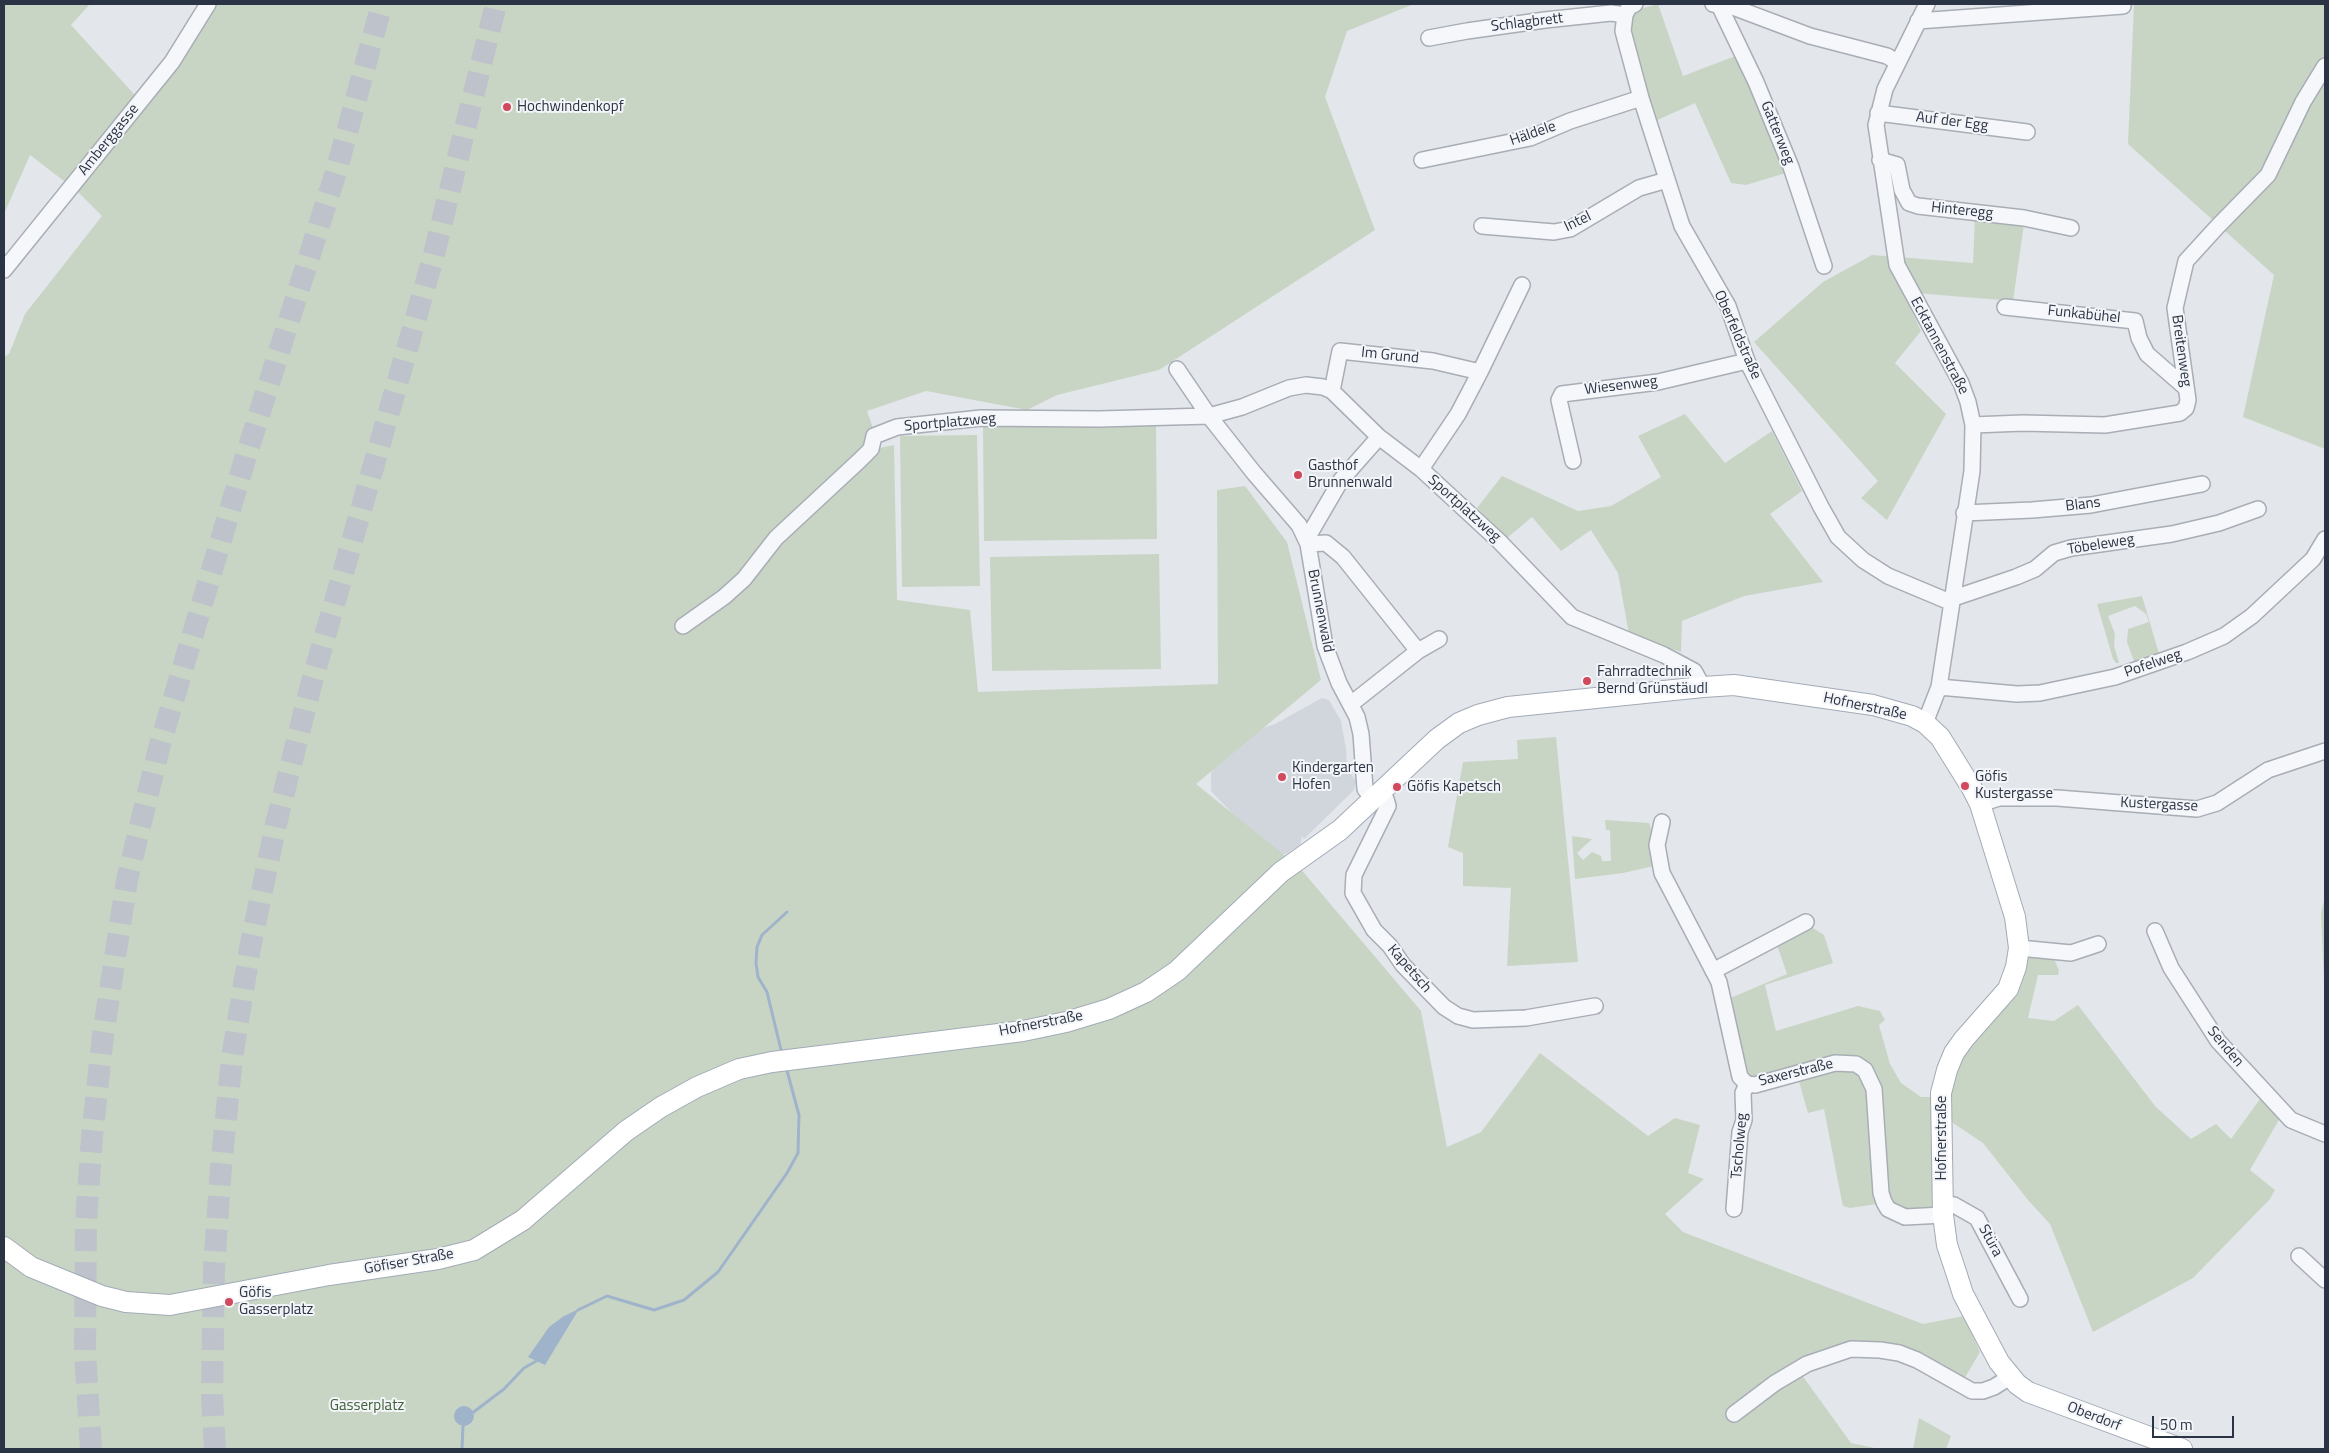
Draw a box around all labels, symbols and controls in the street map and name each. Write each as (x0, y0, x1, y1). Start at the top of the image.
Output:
street label: Schlagbrett (1490, 10, 1564, 36)
place label: Hochwindenkopf (517, 98, 624, 116)
street label: Gatterweg (1756, 99, 1798, 167)
street label: Amberggasse (75, 101, 143, 179)
marker: Hochwindenkopf (501, 101, 513, 113)
street label: Auf der Egg (1915, 109, 1989, 135)
street label: Häldele (1508, 118, 1558, 150)
street label: Hinteregg (1930, 199, 1994, 223)
street label: Intel (1561, 208, 1595, 236)
street label: Oberfeldstraße (1709, 288, 1765, 382)
street label: Ecktannenstraße (1906, 294, 1972, 398)
street label: Funkabühel (2047, 302, 2121, 328)
street label: Breitenweg (2167, 314, 2195, 388)
street label: Im Grund (1360, 344, 1420, 368)
street label: Wiesenweg (1584, 373, 1658, 399)
street label: Sportplatzweg (903, 410, 997, 436)
place label: Gasthof Brunnenwald (1308, 457, 1392, 492)
marker: Gasthof Brunnenwald (1292, 469, 1304, 481)
street label: Sportplatzweg (1424, 472, 1504, 546)
street label: Blans (2064, 494, 2102, 516)
street label: Töbeleweg (2066, 531, 2136, 559)
street label: Brunnenwald (1303, 568, 1337, 654)
street label: Pofelweg (2122, 646, 2184, 682)
place label: Fahrradtechnik Bernd Grünstäudl (1597, 663, 1708, 698)
marker: Fahrradtechnik Bernd Grünstäudl (1581, 675, 1593, 687)
street label: Hofnerstraße (1822, 689, 1908, 725)
place label: Kindergarten Hofen (1292, 759, 1374, 794)
place label: Göfis Kustergasse (1975, 768, 2053, 803)
marker: Kindergarten Hofen (1276, 771, 1288, 783)
place label: Göfis Kapetsch (1407, 778, 1501, 796)
marker: Göfis Kustergasse (1959, 780, 1971, 792)
marker: Göfis Kapetsch (1391, 781, 1403, 793)
street label: Kustergasse (2120, 794, 2198, 816)
street label: Kapetsch (1383, 941, 1435, 997)
street label: Hofnerstraße (998, 1007, 1084, 1041)
street label: Senden (2203, 1023, 2247, 1071)
street label: Saxerstraße (1757, 1055, 1835, 1091)
street label: Hofnerstraße (1933, 1096, 1951, 1180)
street label: Tscholweg (1728, 1112, 1752, 1180)
street label: Stüra (1974, 1222, 2006, 1260)
street label: Göfiser Straße (363, 1245, 455, 1279)
place label: Göfis Gasserplatz (239, 1284, 313, 1319)
marker: Göfis Gasserplatz (223, 1296, 235, 1308)
park label: Gasserplatz (330, 1397, 404, 1415)
street label: Oberdorf (2064, 1398, 2124, 1436)
scale bar (2154, 1406, 2236, 1438)
text: 50 m (2160, 1413, 2193, 1436)

